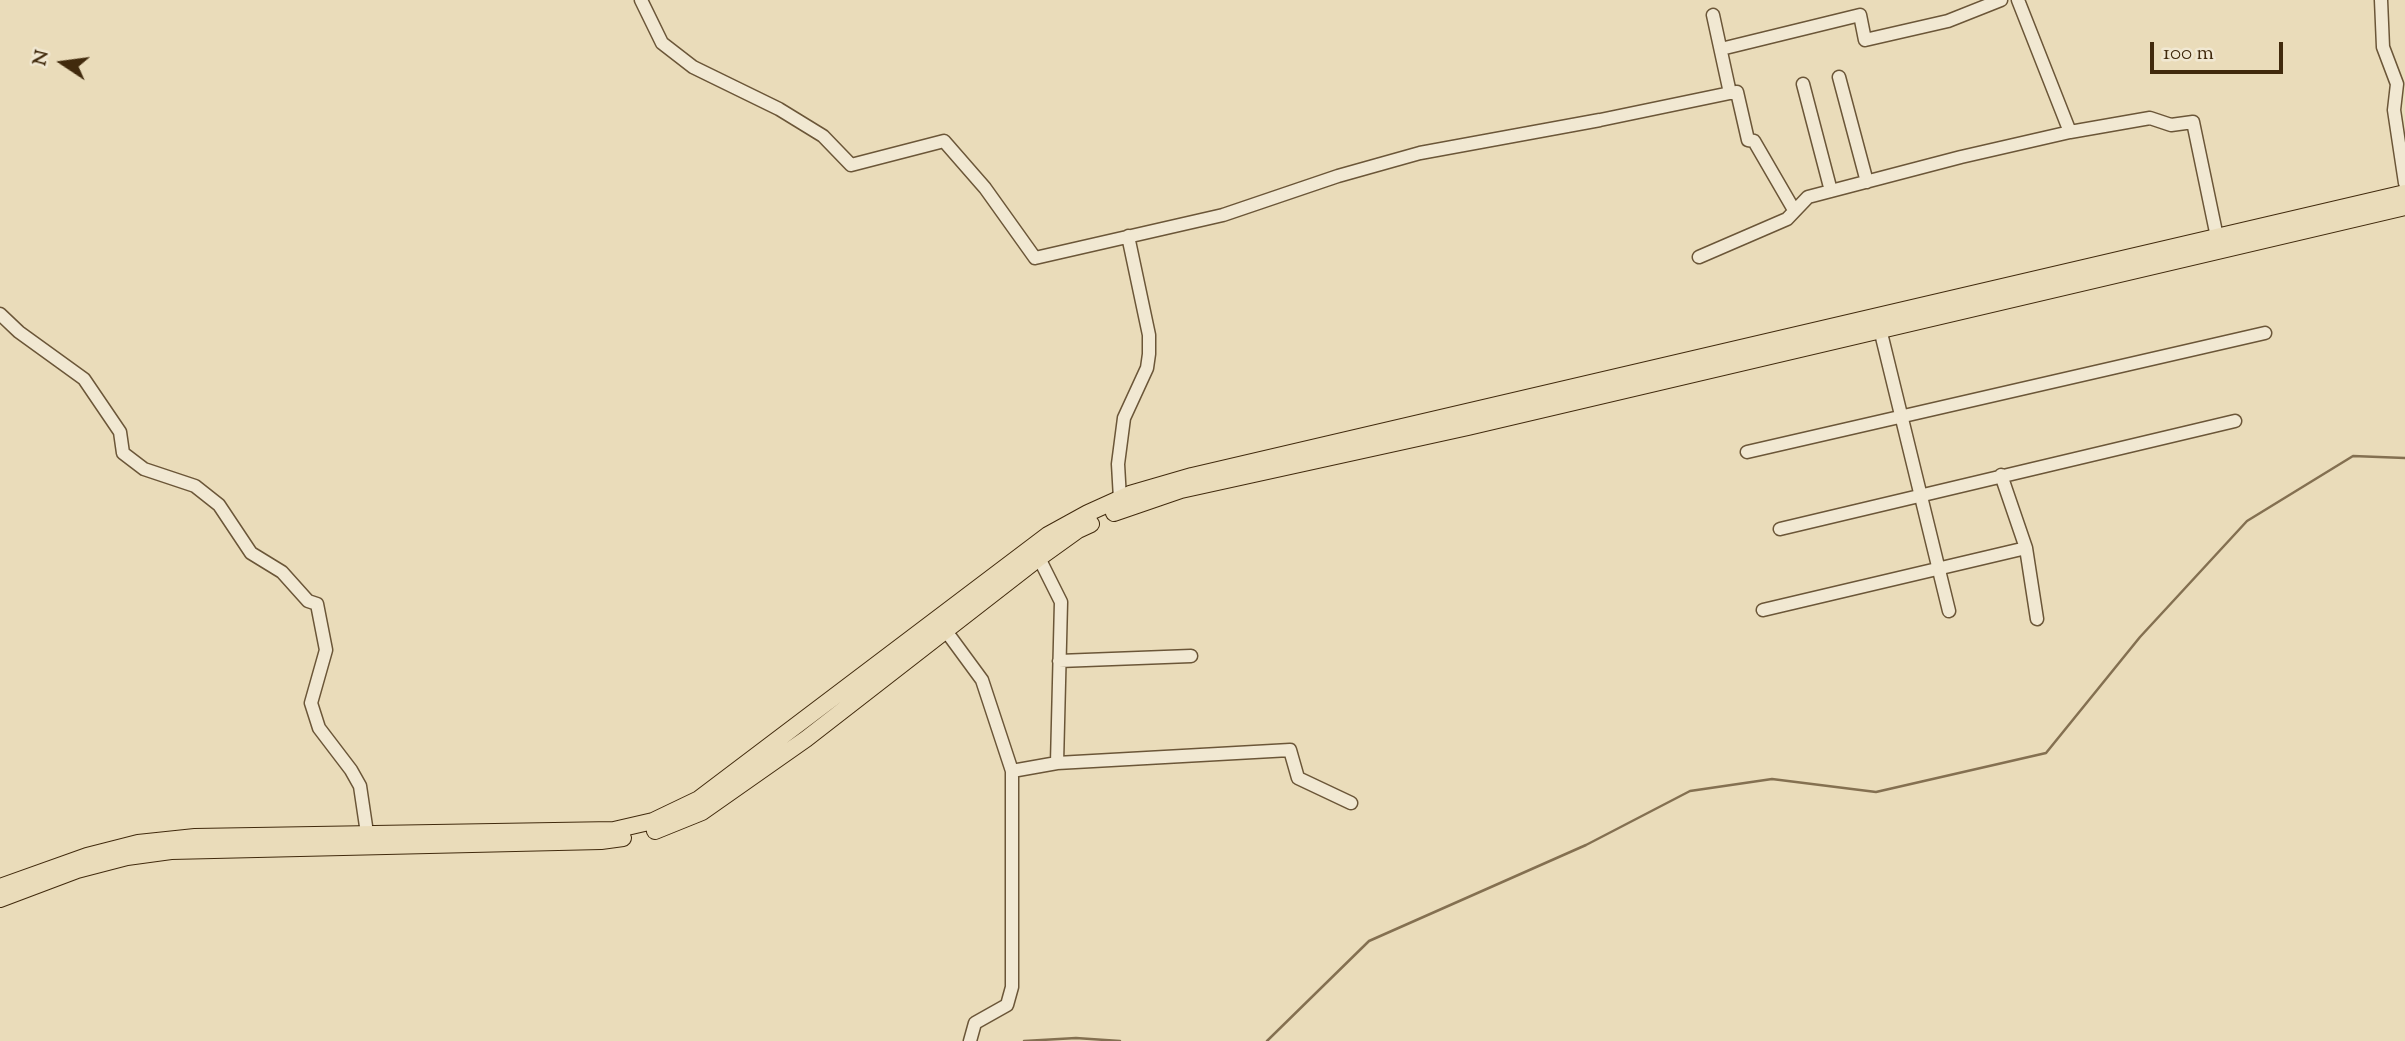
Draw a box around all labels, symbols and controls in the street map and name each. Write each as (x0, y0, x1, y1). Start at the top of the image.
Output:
north arrow (28, 28, 98, 98)
scale bar (2153, 28, 2286, 72)
text: 100 m (2163, 39, 2214, 69)
text: N (27, 48, 57, 69)

